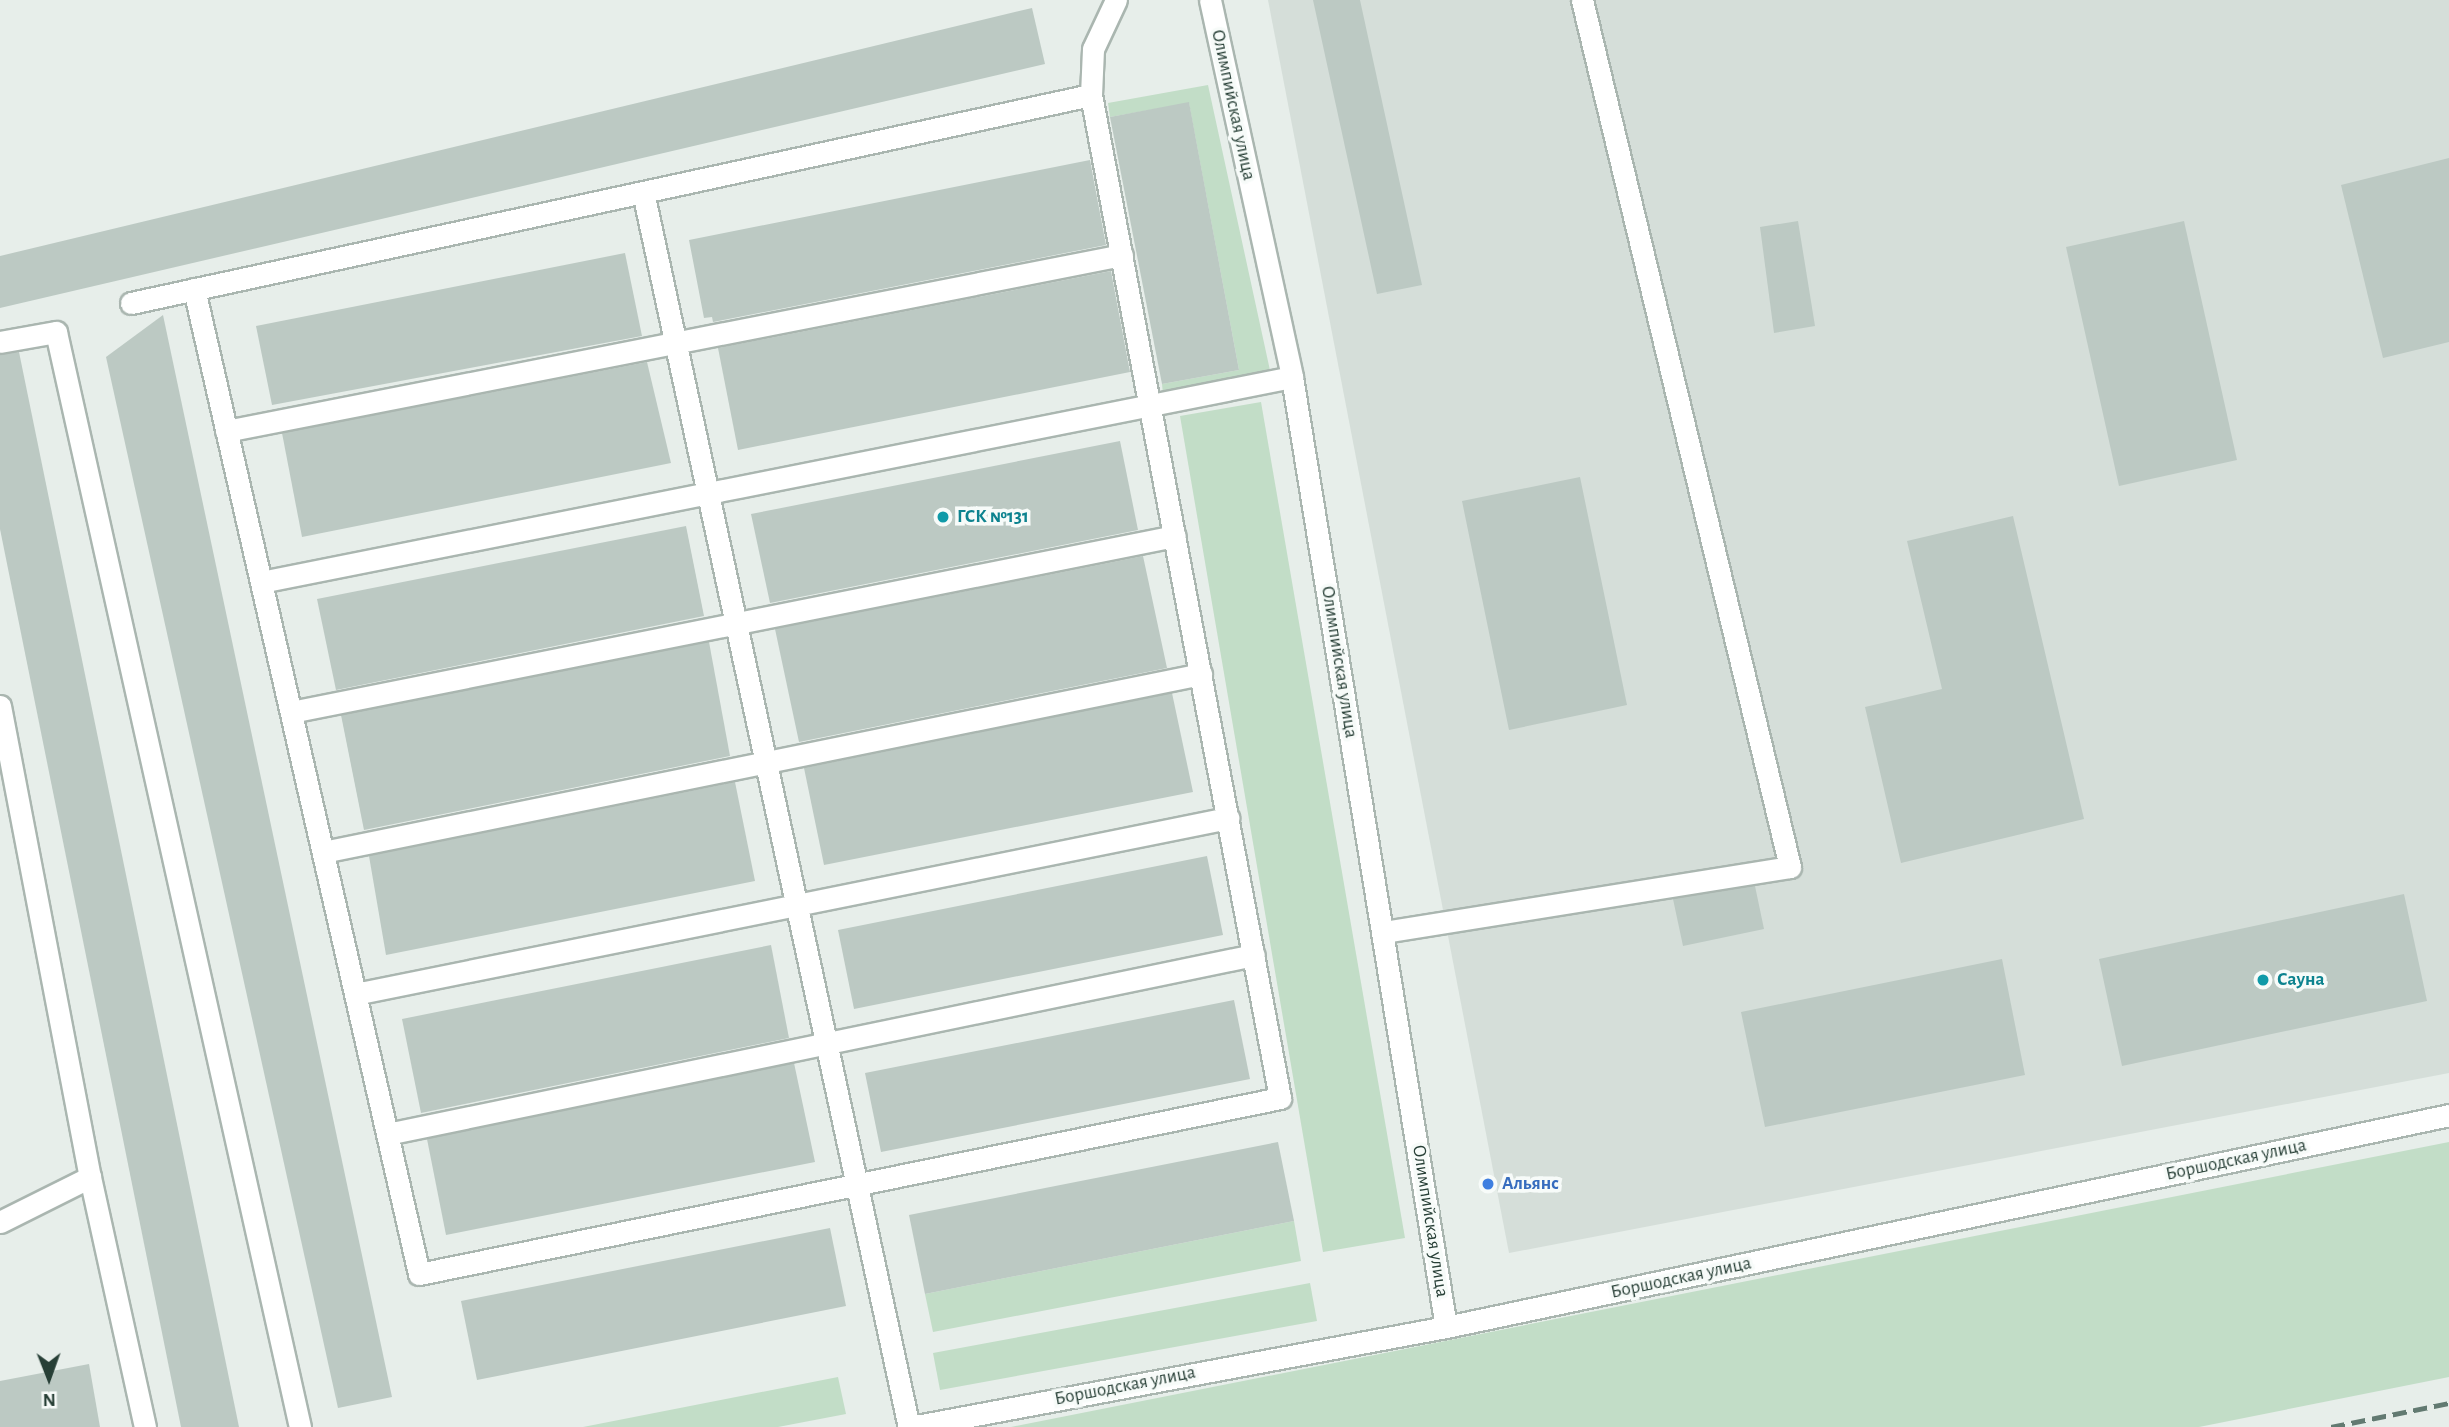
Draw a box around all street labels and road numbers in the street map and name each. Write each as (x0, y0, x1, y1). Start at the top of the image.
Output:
street label: Олимпийская улица (1206, 27, 1260, 183)
street label: Олимпийская улица (1316, 584, 1362, 740)
street label: Боршодская улица (2164, 1134, 2308, 1186)
street label: Олимпийская улица (1407, 1143, 1453, 1299)
street label: Боршодская улица (1609, 1252, 1753, 1304)
street label: Боршодская улица (1053, 1361, 1197, 1411)

